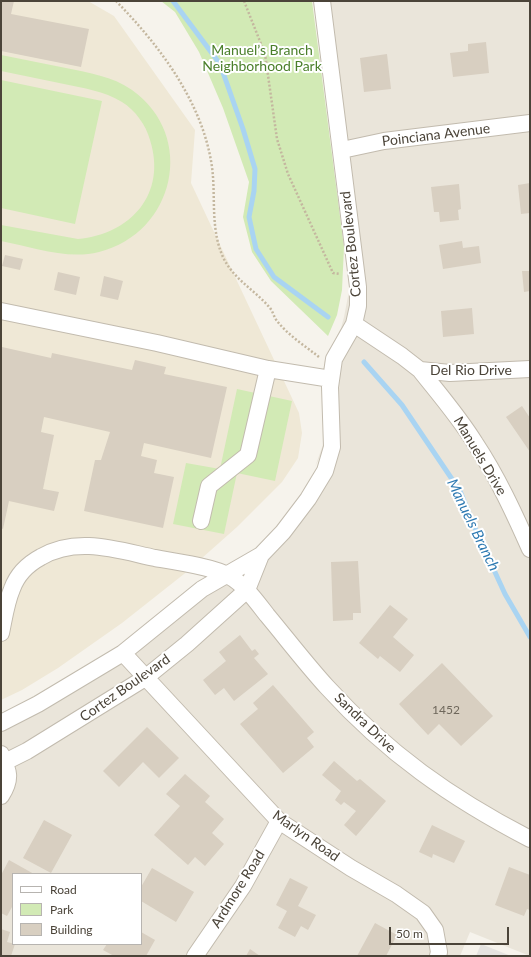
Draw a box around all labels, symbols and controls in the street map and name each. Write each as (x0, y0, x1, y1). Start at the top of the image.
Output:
park label: Manuel’s Branch Neighborhood Park (202, 42, 322, 74)
street label: Poinciana Avenue (381, 120, 491, 150)
street label: Cortez Boulevard (337, 190, 365, 298)
street label: Del Rio Drive (430, 362, 512, 378)
street label: Manuels Drive (450, 413, 510, 499)
water label: Manuels Branch (443, 476, 503, 574)
street label: Cortez Boulevard (77, 651, 173, 725)
street label: Sandra Drive (331, 690, 399, 756)
house number: 1452 (432, 703, 460, 717)
street label: Marlyn Road (269, 807, 343, 865)
street label: Ardmore Road (207, 847, 269, 931)
legend (12, 873, 142, 945)
text: Road (50, 882, 77, 897)
text: Park (50, 902, 73, 917)
scale bar (391, 919, 511, 945)
text: Building (50, 922, 93, 937)
text: 50 m (396, 926, 423, 941)

